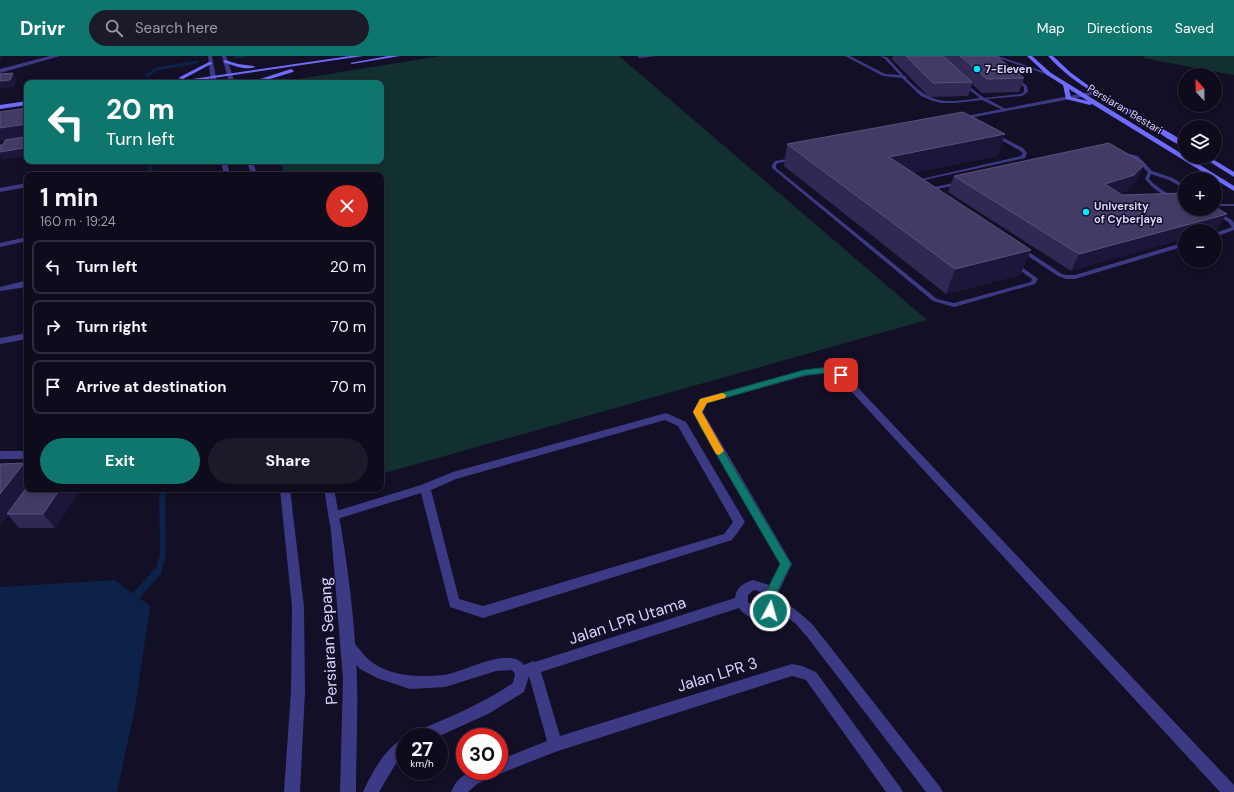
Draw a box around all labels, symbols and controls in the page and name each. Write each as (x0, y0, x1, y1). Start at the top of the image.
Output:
search box (89, 10, 369, 46)
text: Drivr (20, 16, 65, 41)
icon: search (103, 17, 125, 39)
text: Search here (135, 18, 218, 38)
text: Map (1037, 19, 1065, 37)
text: Directions (1087, 19, 1153, 37)
text: Saved (1175, 19, 1214, 37)
place label: 7-Eleven (985, 62, 1032, 76)
marker: 7-Eleven (972, 64, 982, 74)
north arrow (1178, 68, 1222, 112)
map controls (1178, 68, 1222, 268)
street label: Persiaran Bestari (1085, 81, 1165, 137)
text: 20 m (106, 91, 175, 128)
icon: left (40, 96, 92, 148)
button: layers (1178, 120, 1222, 164)
text: Turn left (106, 127, 175, 151)
button: + (1178, 172, 1222, 216)
text: 1 min (40, 182, 98, 213)
button: close (326, 185, 368, 227)
place label: University of Cyberjaya (1094, 199, 1162, 226)
marker: University of Cyberjaya (1081, 207, 1091, 217)
text: 160 m · 19:24 (40, 213, 116, 230)
button: − (1178, 224, 1222, 268)
icon: left (42, 256, 64, 278)
text: Turn left (76, 257, 137, 277)
text: 20 m (330, 257, 366, 277)
icon: right (42, 316, 64, 338)
text: Turn right (76, 317, 147, 337)
text: 70 m (331, 317, 366, 337)
pin (824, 358, 858, 392)
icon: arrive (830, 364, 852, 386)
icon: arrive (42, 376, 64, 398)
text: Arrive at destination (76, 377, 227, 397)
text: 70 m (331, 377, 366, 397)
button: Exit (40, 438, 200, 484)
button: Share (208, 438, 368, 484)
street label: Persiaran Sepang (315, 577, 342, 705)
position arrow (749, 590, 791, 632)
street label: Jalan LPR Utama (566, 592, 689, 649)
street label: Jalan LPR 3 (674, 652, 760, 697)
speed limit sign: 30 (456, 728, 508, 780)
text: 27 (411, 736, 433, 762)
text: km/h (410, 757, 434, 770)

